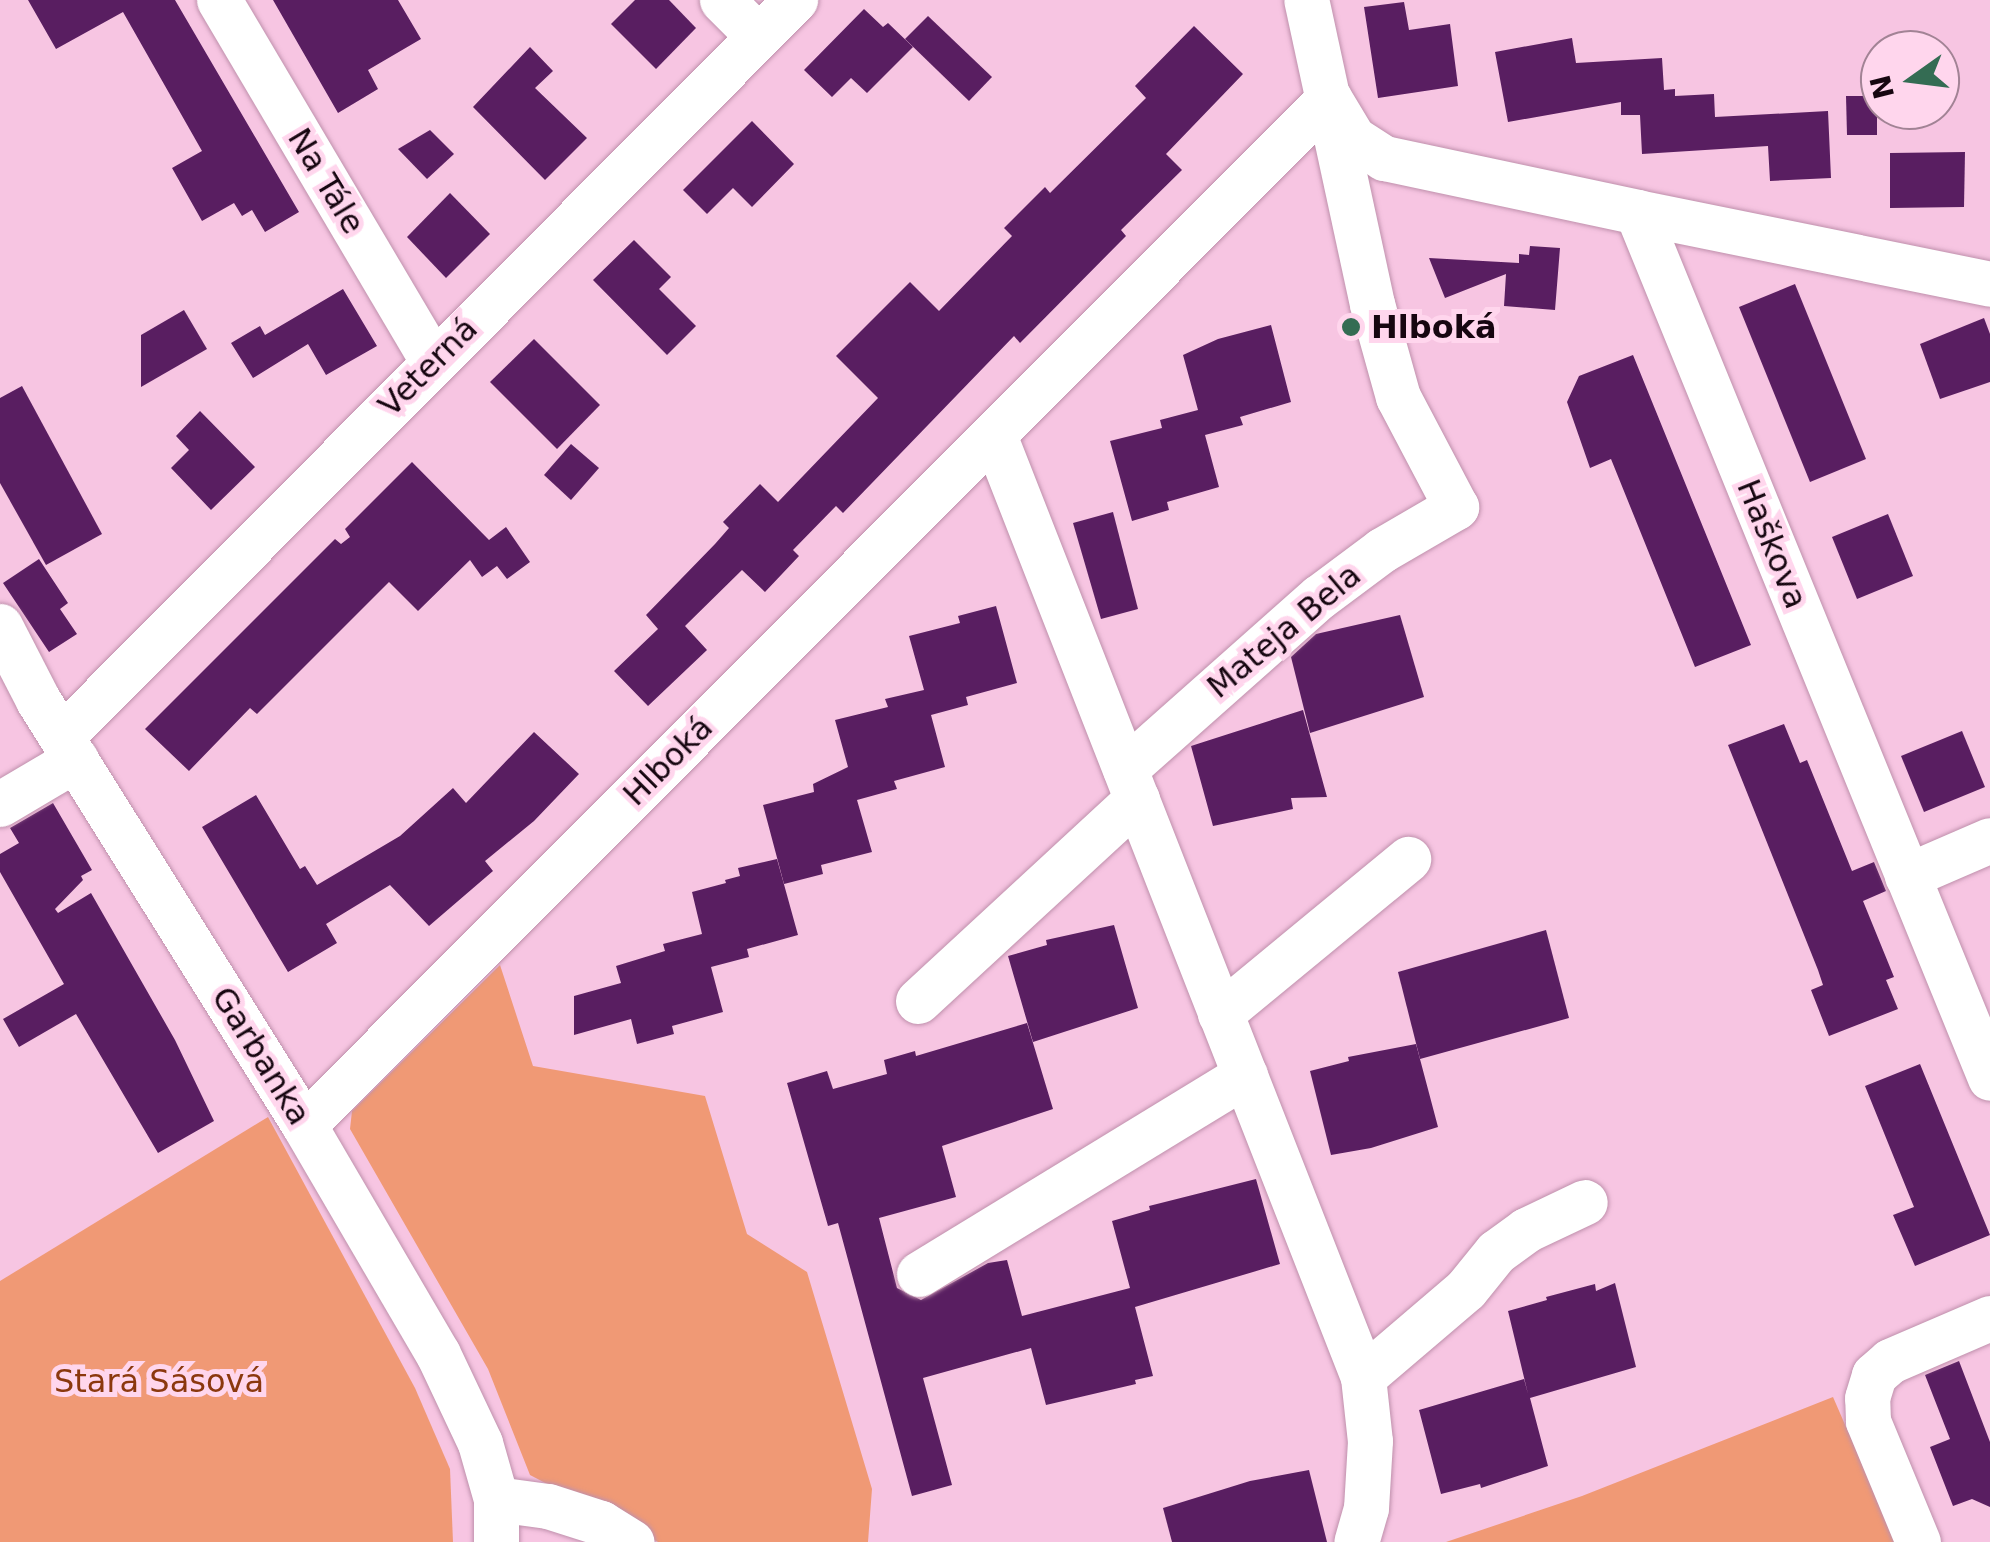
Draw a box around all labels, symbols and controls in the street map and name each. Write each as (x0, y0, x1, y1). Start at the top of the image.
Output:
north arrow (1860, 30, 1960, 130)
text: N (1864, 72, 1901, 102)
street label: Na Tále (280, 121, 372, 241)
place label: Hlboká (1371, 308, 1497, 346)
street label: Veterná (371, 310, 485, 424)
marker: Hlboká (1340, 316, 1362, 338)
street label: Haškova (1729, 474, 1815, 614)
street label: Mateja Bela (1200, 556, 1368, 706)
street label: Hlboká (615, 708, 721, 814)
street label: Garbanka (204, 980, 318, 1132)
park label: Stará Sásová (54, 1362, 264, 1400)

